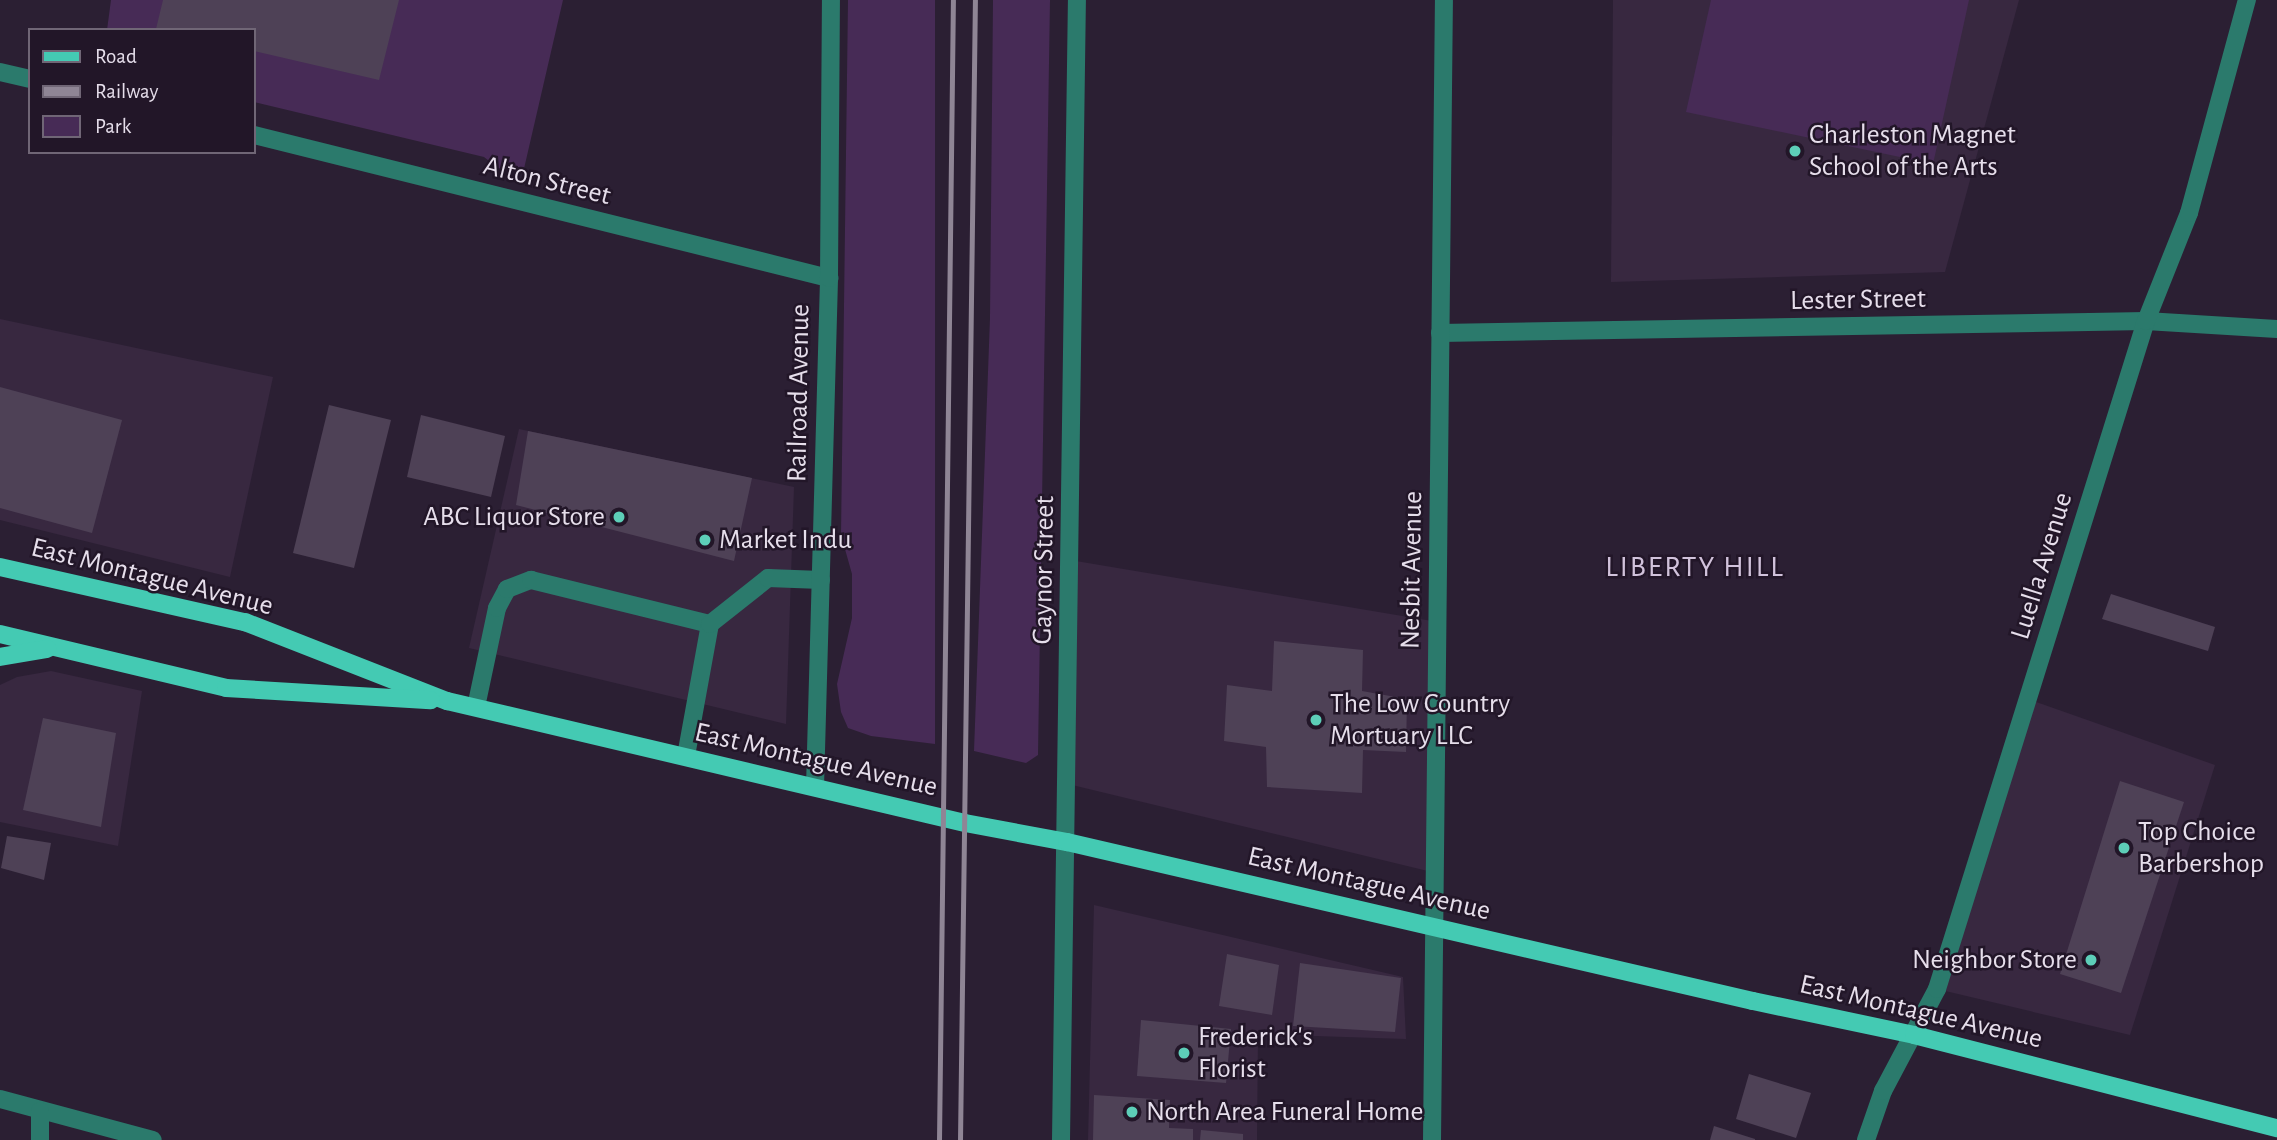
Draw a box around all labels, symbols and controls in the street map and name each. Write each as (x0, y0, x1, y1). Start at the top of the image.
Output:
legend (28, 28, 256, 154)
text: Road (95, 46, 137, 67)
text: Railway (95, 81, 158, 102)
text: Park (95, 116, 131, 137)
place label: Charleston Magnet School of the Arts (1809, 118, 2016, 184)
marker: Charleston Magnet School of the Arts (1787, 143, 1803, 159)
street label: Alton Street (480, 149, 614, 213)
street label: Lester Street (1790, 282, 1926, 318)
street label: Railroad Avenue (781, 304, 817, 482)
street label: Luella Avenue (2004, 489, 2080, 643)
street label: Nesbit Avenue (1394, 491, 1430, 649)
street label: Gaynor Street (1026, 495, 1062, 645)
place label: ABC Liquor Store (423, 500, 605, 534)
marker: ABC Liquor Store (611, 509, 627, 525)
place label: Market Indu (719, 523, 852, 557)
street label: East Montague Avenue (28, 531, 276, 623)
marker: Market Indu (697, 532, 713, 548)
district label: LIBERTY HILL (1607, 549, 1783, 585)
place label: The Low Country Mortuary LLC (1330, 687, 1510, 753)
marker: The Low Country Mortuary LLC (1308, 712, 1324, 728)
street label: East Montague Avenue (691, 716, 941, 804)
place label: Top Choice Barbershop (2138, 815, 2264, 881)
street label: East Montague Avenue (1244, 840, 1494, 928)
marker: Top Choice Barbershop (2116, 840, 2132, 856)
place label: Neighbor Store (1912, 943, 2077, 977)
marker: Neighbor Store (2083, 952, 2099, 968)
street label: East Montague Avenue (1796, 968, 2046, 1056)
place label: Frederick's Florist (1198, 1020, 1313, 1086)
marker: Frederick's Florist (1176, 1045, 1192, 1061)
place label: North Area Funeral Home (1146, 1095, 1423, 1129)
marker: North Area Funeral Home (1124, 1104, 1140, 1120)

